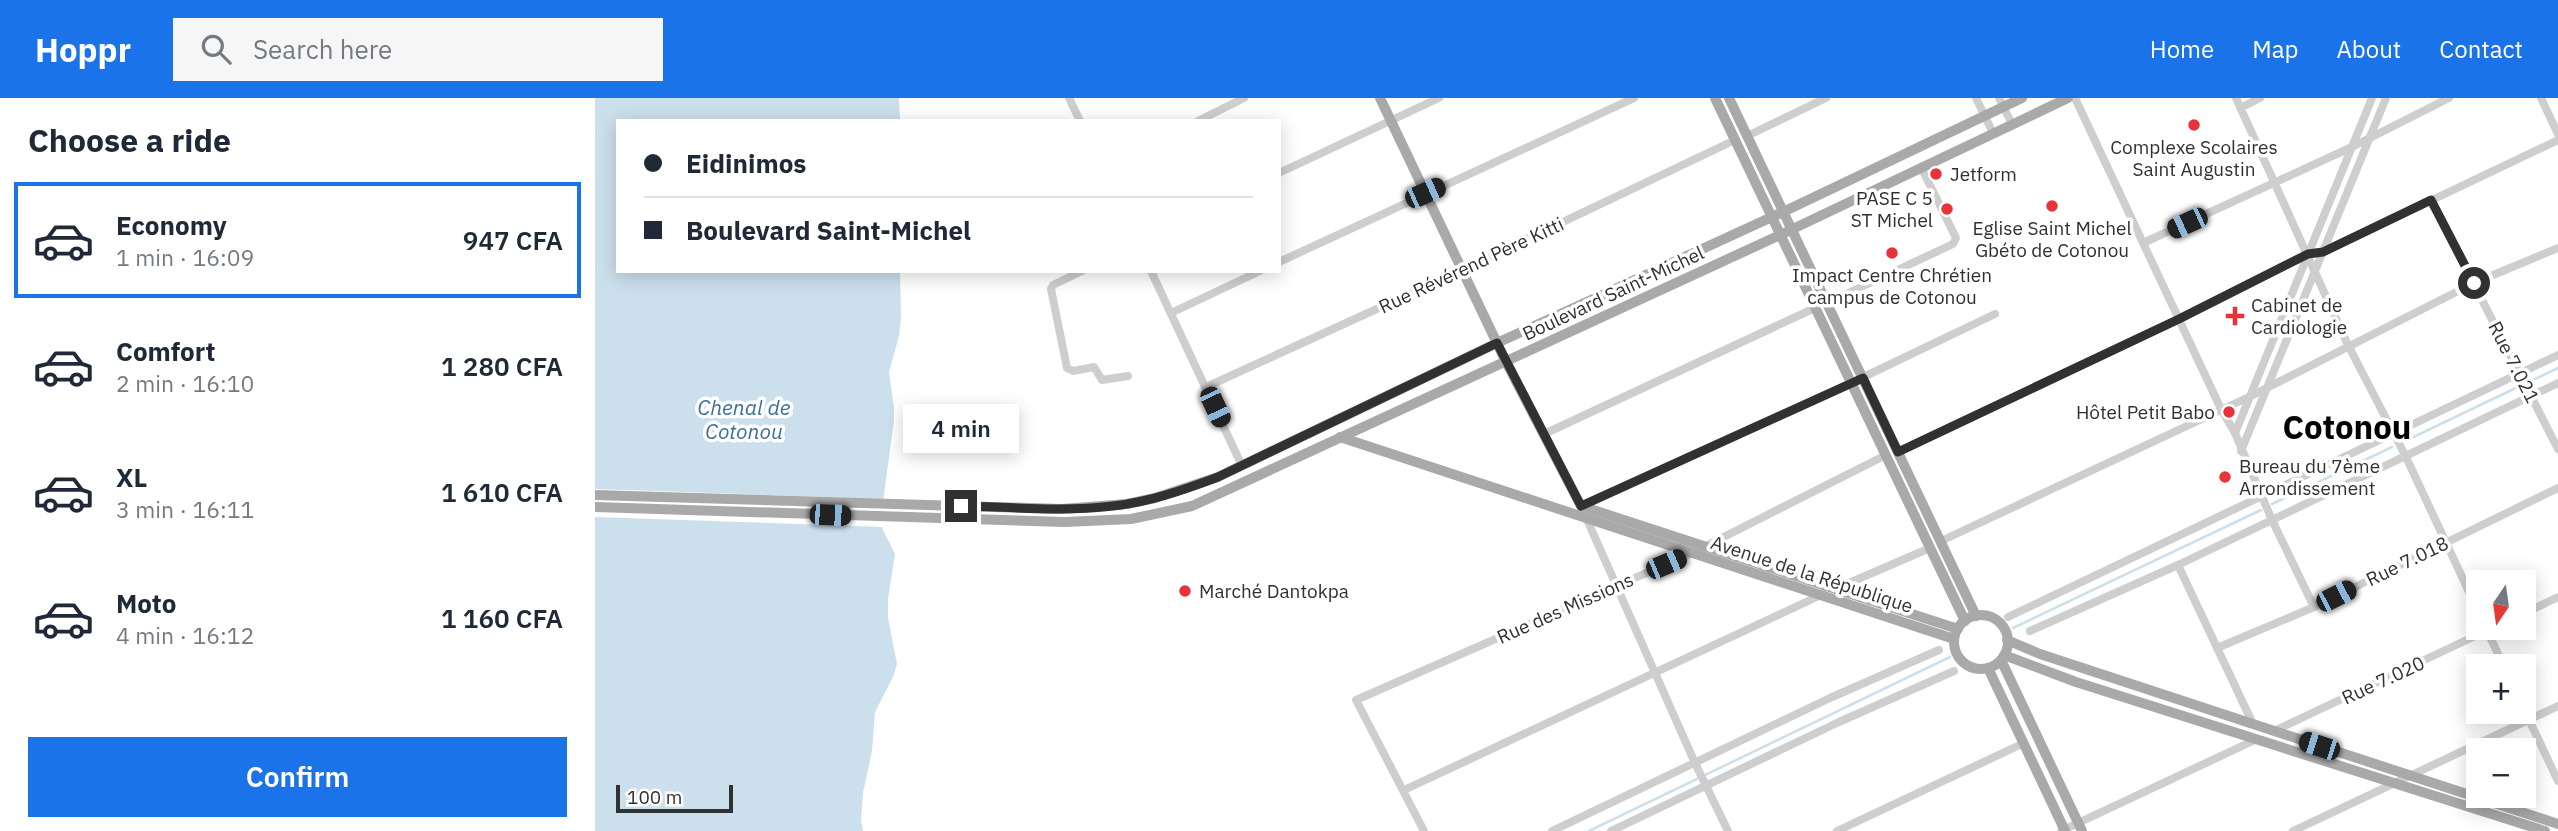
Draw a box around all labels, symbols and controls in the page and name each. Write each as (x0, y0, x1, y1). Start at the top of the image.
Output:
search box (173, 18, 663, 81)
text: Hoppr (35, 28, 131, 71)
icon: search (197, 30, 235, 68)
text: Search here (253, 32, 392, 66)
text: Home (2150, 33, 2214, 65)
text: Map (2252, 33, 2298, 65)
text: About (2336, 33, 2401, 65)
text: Contact (2439, 33, 2523, 65)
marker: Complexe Scolaires Saint Augustin (2186, 117, 2202, 133)
text: Choose a ride (28, 119, 231, 161)
place label: Complexe Scolaires Saint Augustin (2110, 135, 2278, 181)
text: Eidinimos (686, 146, 806, 180)
place label: Jetform (1950, 162, 2017, 186)
marker: Jetform (1928, 166, 1944, 182)
car (1402, 175, 1449, 211)
place label: PASE C 5 ST Michel (1851, 186, 1933, 232)
marker: Eglise Saint Michel Gbéto de Cotonou (2044, 198, 2060, 214)
marker: PASE C 5 ST Michel (1939, 201, 1955, 217)
car (2164, 205, 2211, 241)
text: Economy (116, 208, 227, 242)
icon: car (32, 209, 95, 272)
street label: Rue Révérend Père Kitti (1375, 212, 1567, 318)
text: Boulevard Saint-Michel (686, 213, 971, 247)
place label: Eglise Saint Michel Gbéto de Cotonou (1972, 216, 2132, 262)
text: 947 CFA (463, 223, 563, 257)
street label: Boulevard Saint-Michel (1518, 240, 1708, 346)
text: 1 min · 16:09 (116, 242, 254, 272)
marker: Impact Centre Chrétien campus de Cotonou (1884, 245, 1900, 261)
place label: Impact Centre Chrétien campus de Cotonou (1792, 263, 1992, 309)
route start (2458, 267, 2490, 299)
place label: Cabinet de Cardiologie (2251, 293, 2347, 339)
marker: Cabinet de Cardiologie (2225, 306, 2245, 326)
street label: Rue 7.021 (2483, 317, 2545, 407)
text: Comfort (116, 334, 215, 368)
icon: car (32, 335, 95, 398)
text: 1 280 CFA (441, 349, 563, 383)
text: 2 min · 16:10 (116, 368, 254, 398)
car (1197, 384, 1234, 430)
water label: Chenal de Cotonou (698, 393, 791, 445)
place label: Hôtel Petit Babo (2076, 400, 2215, 424)
callout: 4 min (903, 404, 1019, 454)
marker: Hôtel Petit Babo (2221, 404, 2237, 420)
district label: Cotonou (2283, 405, 2411, 448)
text: 4 min (931, 413, 991, 443)
place label: Bureau du 7ème Arrondissement (2239, 454, 2380, 500)
text: XL (116, 460, 147, 494)
icon: car (32, 461, 95, 524)
marker: Bureau du 7ème Arrondissement (2217, 469, 2233, 485)
text: 1 610 CFA (441, 475, 563, 509)
route end (945, 490, 977, 522)
text: 3 min · 16:11 (116, 494, 254, 524)
car (809, 504, 852, 526)
street label: Avenue de la République (1708, 530, 1916, 618)
street label: Rue 7.018 (2362, 531, 2452, 591)
car (1643, 546, 1690, 582)
street label: Rue des Missions (1493, 567, 1637, 649)
north arrow (2466, 570, 2536, 640)
map controls (2466, 570, 2536, 808)
car (2313, 577, 2360, 615)
place label: Marché Dantokpa (1199, 579, 1349, 603)
marker: Marché Dantokpa (1177, 583, 1193, 599)
text: Moto (116, 586, 176, 620)
icon: car (32, 587, 95, 650)
text: 1 160 CFA (441, 601, 563, 635)
text: 4 min · 16:12 (116, 620, 254, 650)
street label: Rue 7.020 (2338, 650, 2428, 710)
button: + (2466, 654, 2536, 724)
car (2296, 730, 2343, 762)
button: Confirm (28, 737, 567, 817)
button: − (2466, 738, 2536, 808)
scale bar (616, 782, 733, 814)
text: 100 m (627, 785, 682, 809)

